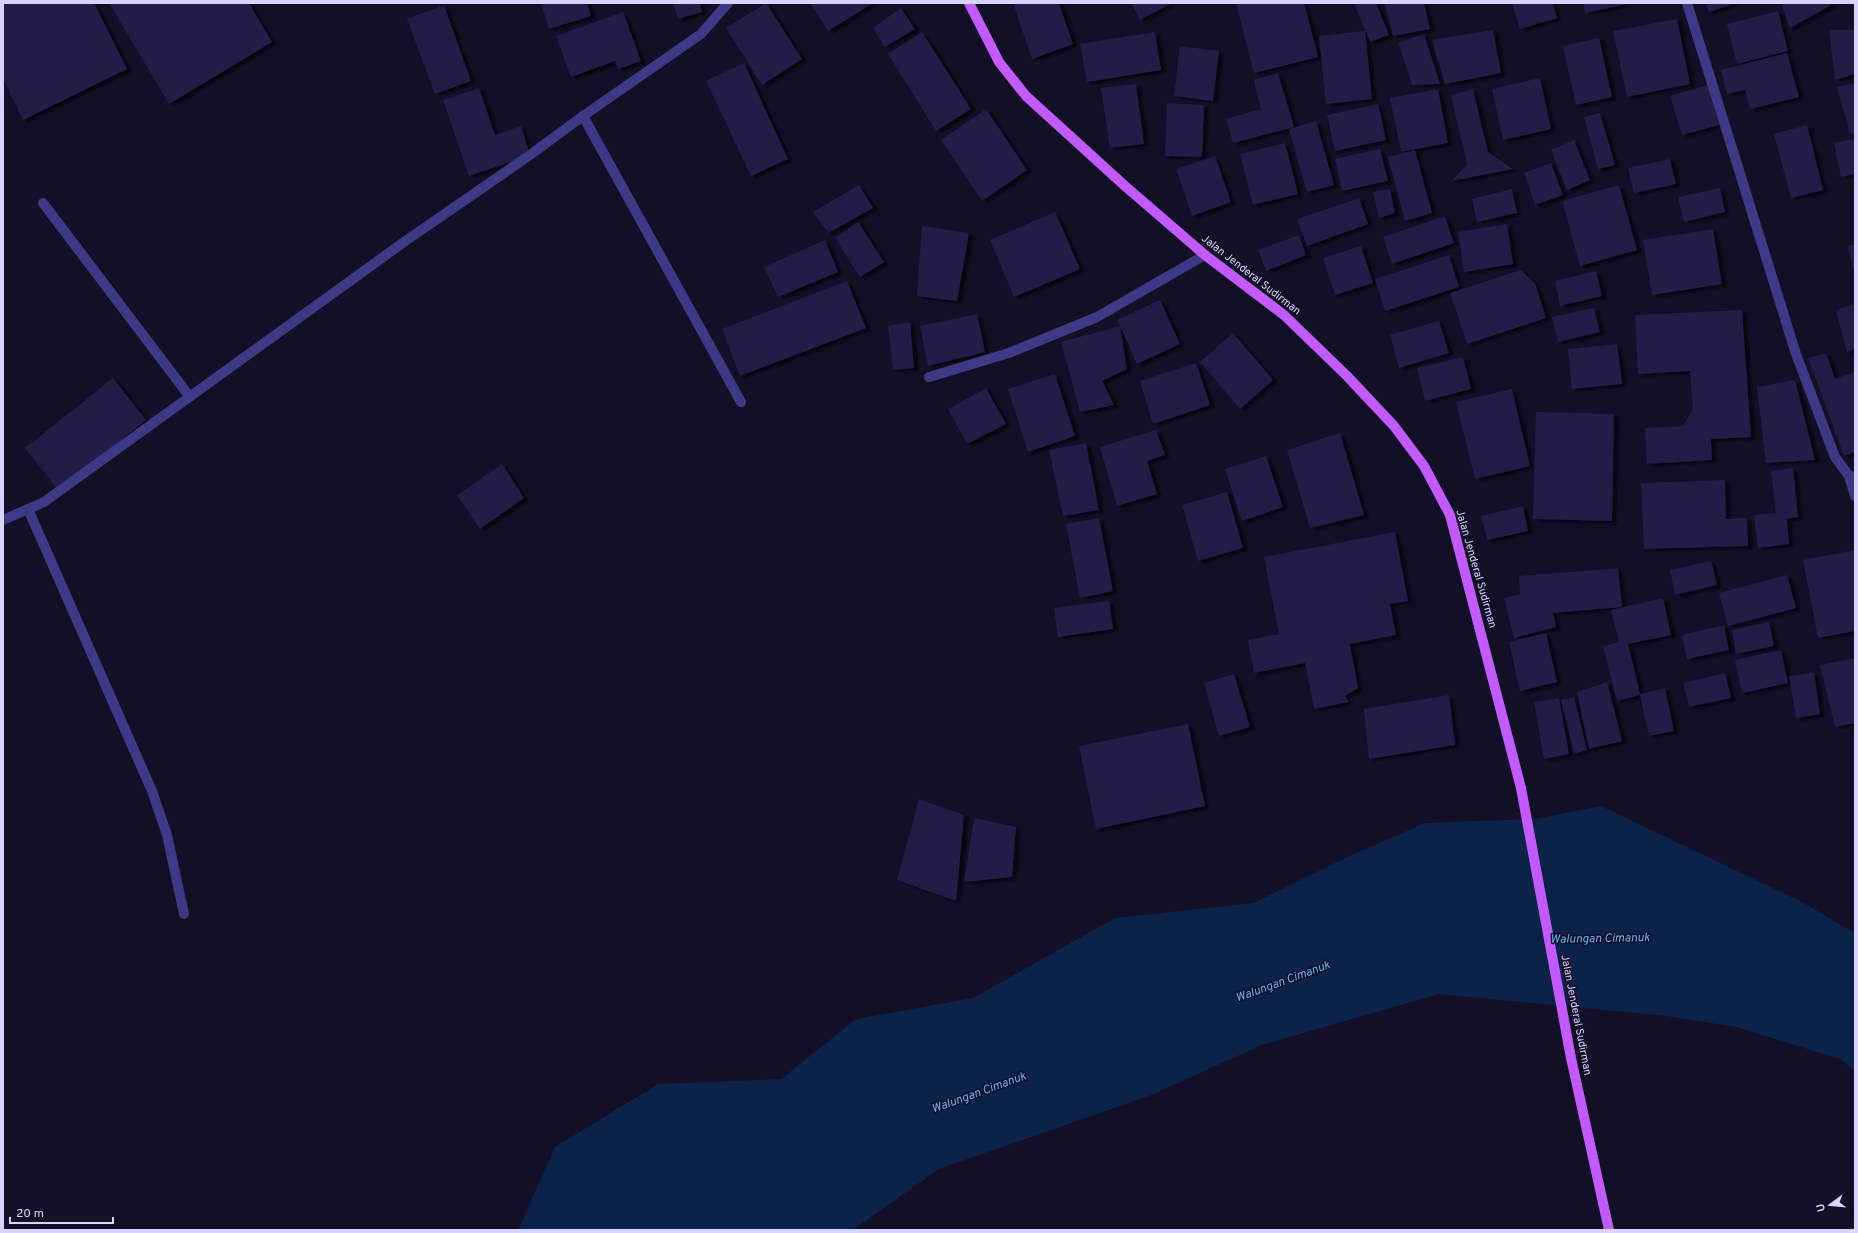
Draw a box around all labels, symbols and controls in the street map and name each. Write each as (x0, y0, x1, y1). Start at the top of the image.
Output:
street label: Jalan Jenderal Sudirman (1198, 232, 1304, 318)
street label: Jalan Jenderal Sudirman (1452, 508, 1500, 630)
water label: Walungan Cimanuk (1550, 930, 1651, 948)
street label: Jalan Jenderal Sudirman (1557, 953, 1595, 1077)
water label: Walungan Cimanuk (1234, 957, 1333, 1007)
water label: Walungan Cimanuk (930, 1068, 1029, 1118)
north arrow (1810, 1185, 1850, 1225)
scale bar (10, 1199, 113, 1225)
text: U (1814, 1202, 1829, 1213)
text: 20 m (16, 1206, 44, 1222)

